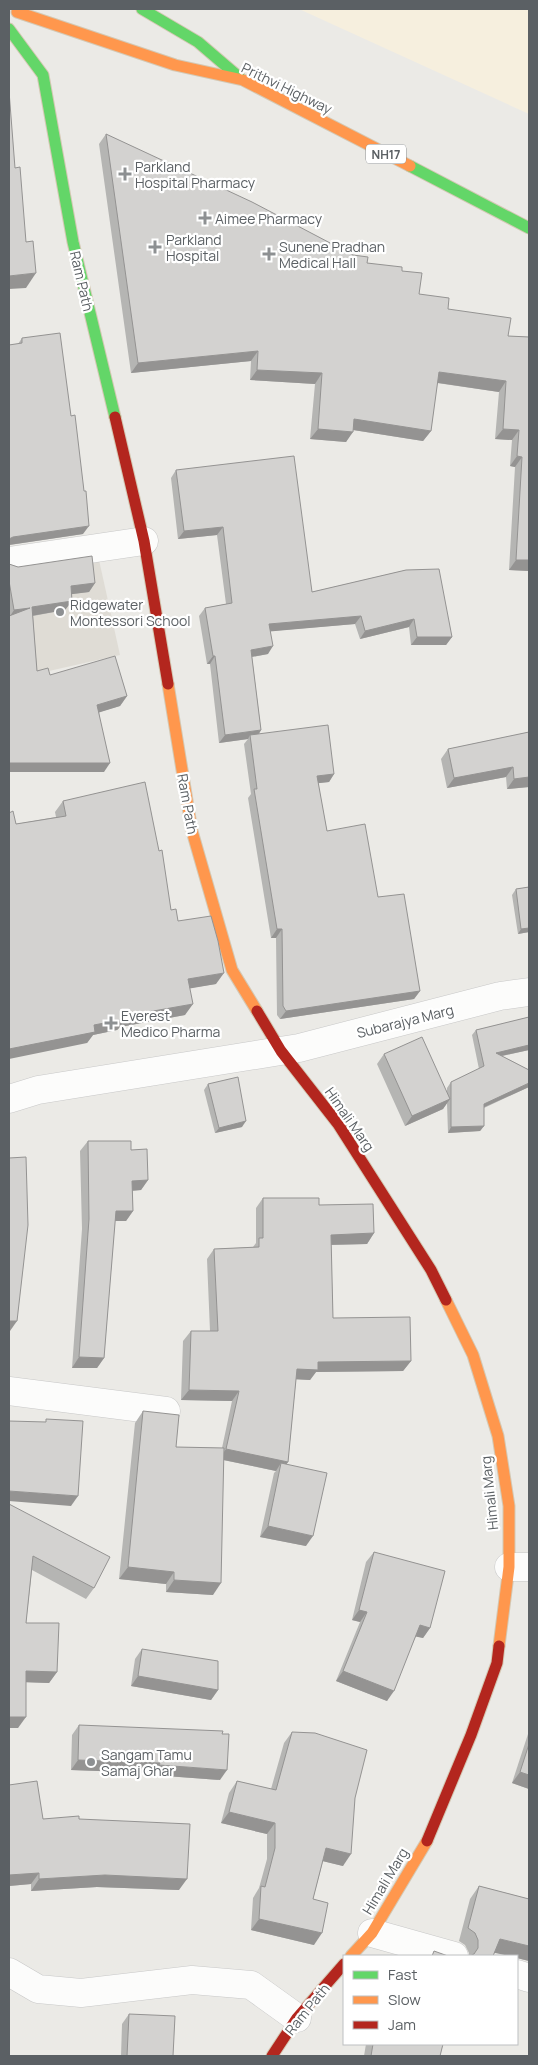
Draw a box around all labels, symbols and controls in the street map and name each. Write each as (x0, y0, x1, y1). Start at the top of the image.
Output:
street label: Prithvi Highway (239, 58, 336, 118)
road number: NH17 (366, 144, 406, 164)
place label: Parkland Hospital Pharmacy (135, 157, 256, 192)
marker: Parkland Hospital Pharmacy (119, 168, 131, 180)
place label: Aimee Pharmacy (215, 209, 323, 228)
marker: Aimee Pharmacy (199, 212, 211, 224)
place label: Parkland Hospital (166, 230, 222, 265)
place label: Sunene Pradhan Medical Hall (279, 237, 385, 272)
marker: Parkland Hospital (148, 240, 162, 254)
marker: Sunene Pradhan Medical Hall (263, 248, 275, 260)
street label: Ram Path (66, 249, 98, 313)
place label: Ridgewater Montessori School (70, 595, 191, 630)
marker: Ridgewater Montessori School (54, 606, 66, 618)
street label: Ram Path (173, 772, 203, 836)
street label: Subarajya Marg (355, 1000, 455, 1042)
place label: Everest Medico Pharma (121, 1006, 220, 1041)
marker: Everest Medico Pharma (105, 1017, 117, 1029)
street label: Himali Marg (321, 1083, 379, 1155)
street label: Himali Marg (476, 1455, 502, 1531)
place label: Sangam Tamu Samaj Ghar (101, 1745, 192, 1780)
marker: Sangam Tamu Samaj Ghar (85, 1756, 97, 1768)
street label: Himali Marg (358, 1844, 412, 1918)
legend (343, 1955, 518, 2045)
text: Fast (388, 1964, 417, 1985)
street label: Ram Path (280, 1979, 334, 2039)
text: Slow (388, 1989, 421, 2010)
text: Jam (388, 2014, 416, 2035)

